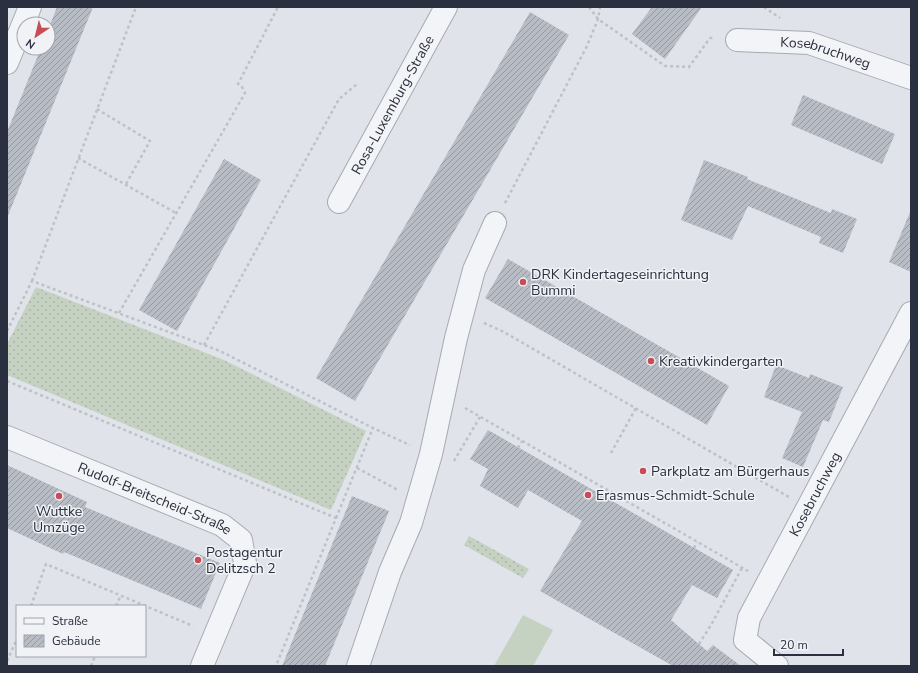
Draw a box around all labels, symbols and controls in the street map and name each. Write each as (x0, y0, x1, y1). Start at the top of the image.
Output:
north arrow (16, 16, 56, 56)
street label: Rosa-Luxemburg-Straße (347, 32, 438, 178)
street label: Kosebruchweg (780, 32, 873, 73)
text: N (23, 35, 38, 52)
place label: DRK Kindertageseinrichtung Bummi (531, 265, 709, 300)
marker: DRK Kindertageseinrichtung Bummi (518, 277, 528, 287)
place label: Kreativkindergarten (659, 352, 783, 371)
marker: Kreativkindergarten (646, 356, 656, 366)
street label: Kosebruchweg (785, 448, 845, 540)
street label: Rudolf-Breitscheid-Straße (75, 457, 236, 539)
place label: Parkplatz am Bürgerhaus (651, 462, 810, 481)
marker: Parkplatz am Bürgerhaus (638, 466, 648, 476)
place label: Erasmus-Schmidt-Schule (596, 486, 755, 505)
marker: Erasmus-Schmidt-Schule (583, 490, 593, 500)
marker: Wuttke Umzüge (54, 491, 64, 501)
place label: Wuttke Umzüge (33, 502, 85, 537)
place label: Postagentur Delitzsch 2 (206, 543, 283, 578)
marker: Postagentur Delitzsch 2 (193, 555, 203, 565)
legend (16, 605, 146, 657)
text: Straße (52, 613, 88, 629)
scale bar (774, 631, 843, 657)
text: Gebäude (52, 633, 101, 649)
text: 20 m (780, 637, 808, 653)

